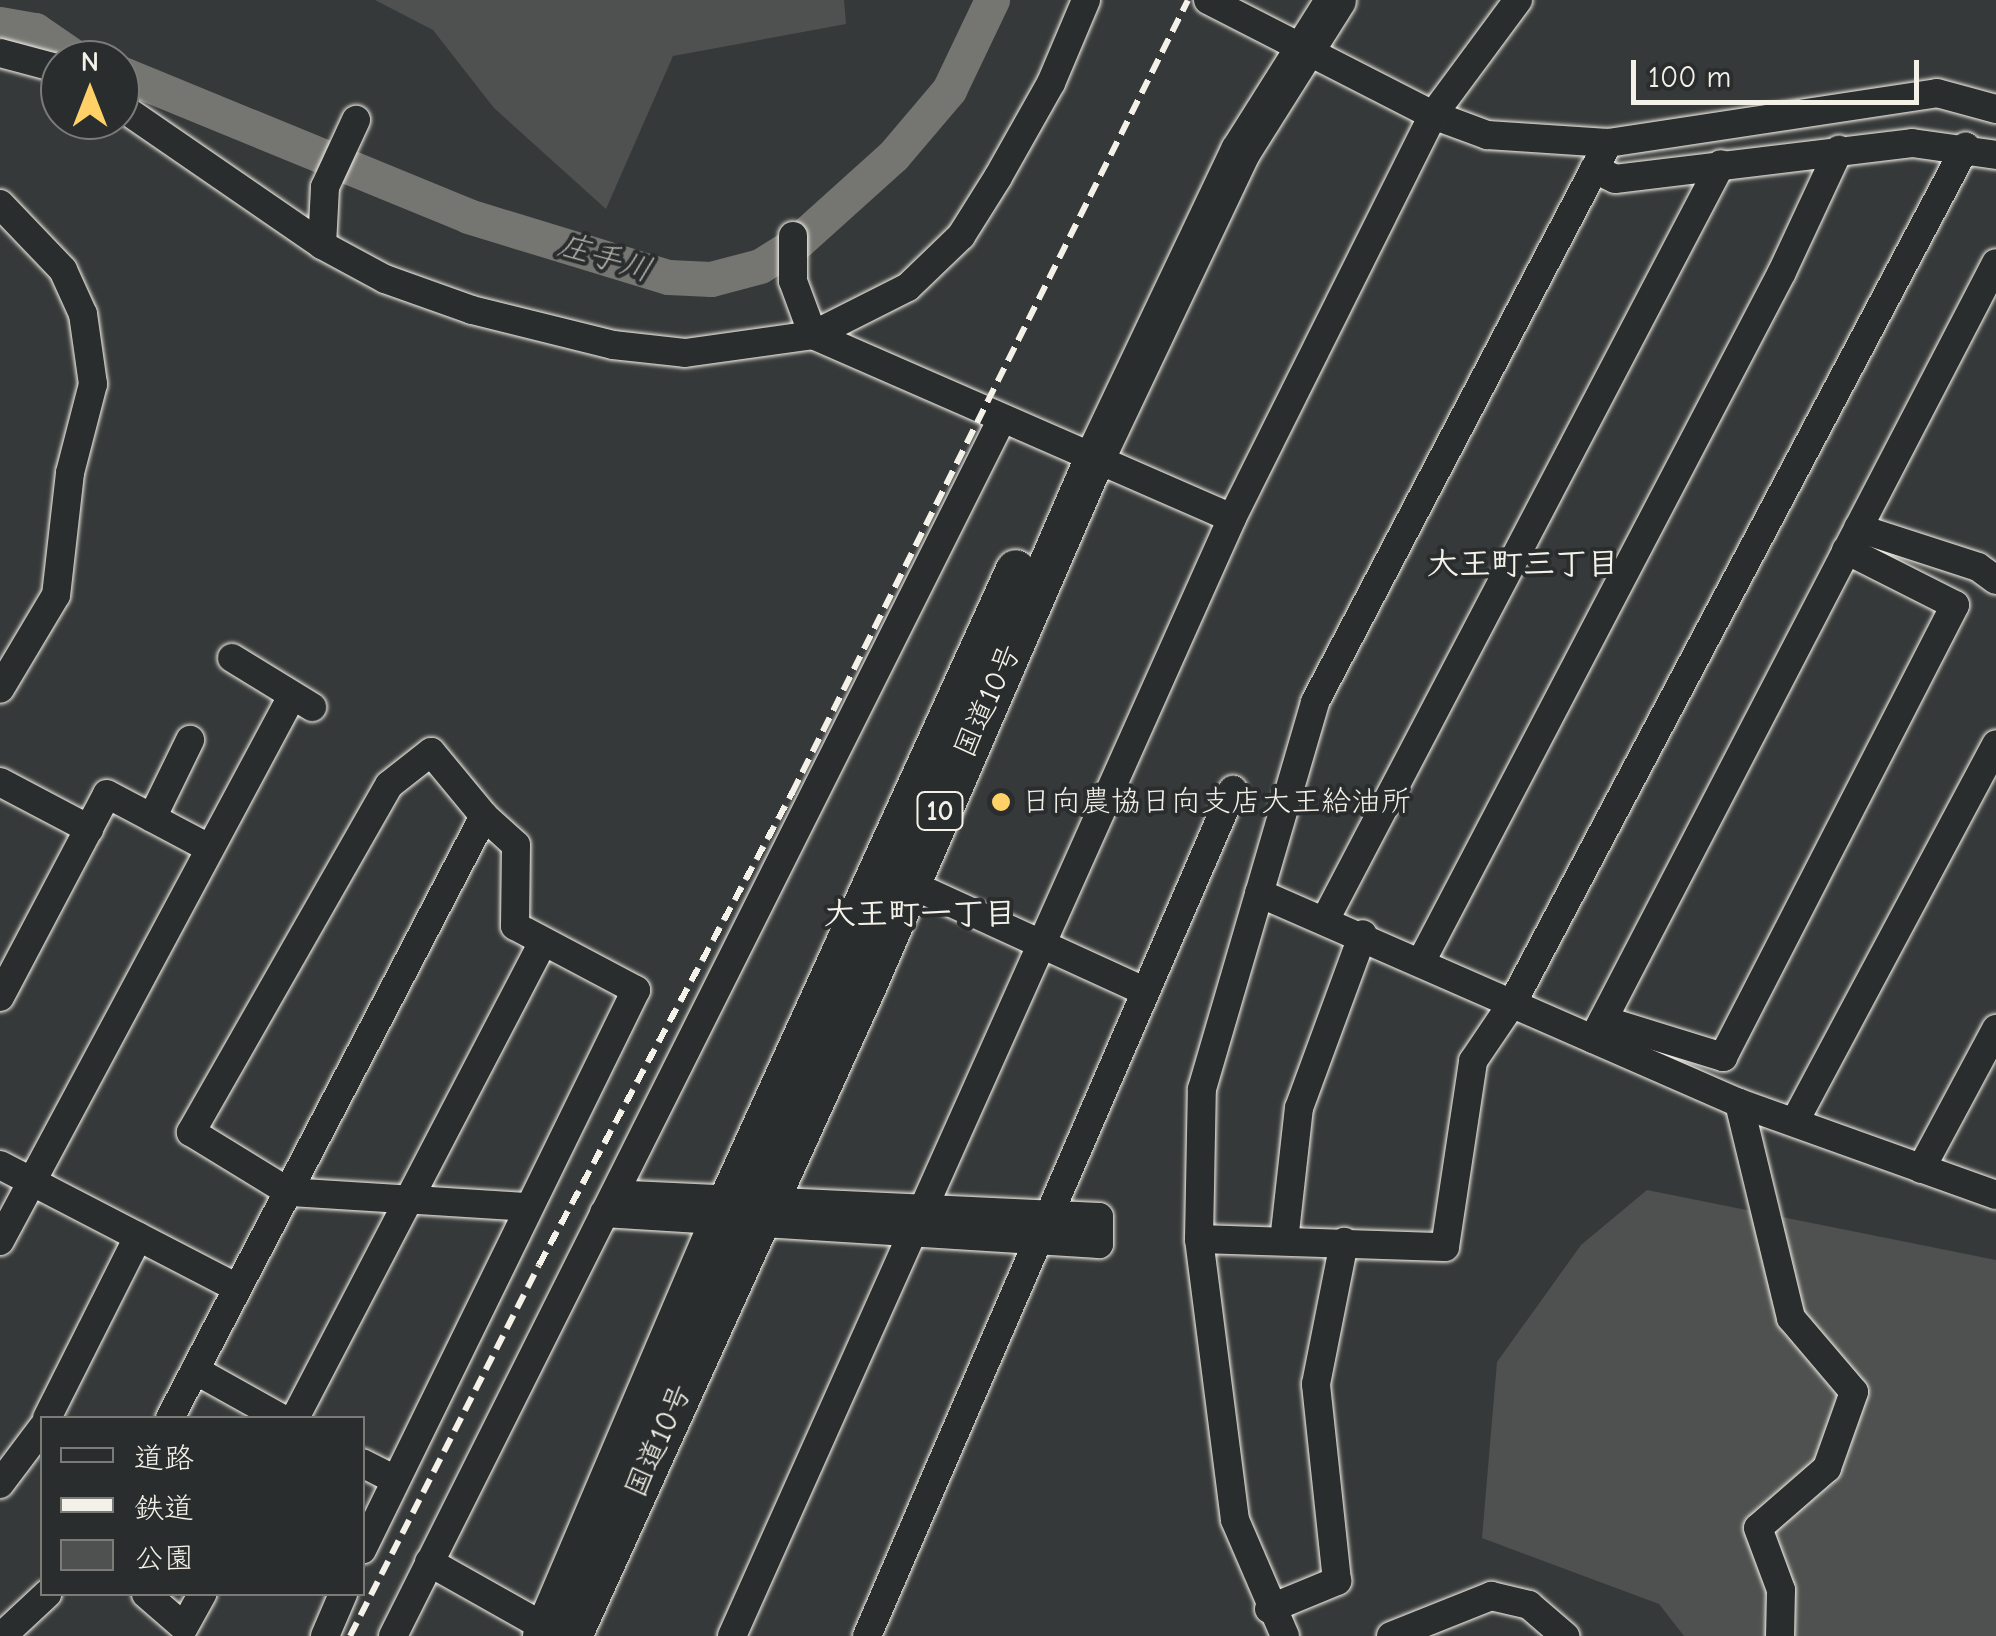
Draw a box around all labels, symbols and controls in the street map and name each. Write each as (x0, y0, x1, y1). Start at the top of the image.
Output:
north arrow (40, 40, 140, 140)
scale bar (1636, 40, 1924, 102)
text: N (81, 46, 99, 78)
text: 100 m (1648, 60, 1731, 95)
water label: 庄手川 (553, 226, 657, 290)
district label: 大王町三丁目 (1427, 545, 1619, 583)
street label: 国道10号 (947, 639, 1029, 763)
place label: 日向農協日向支店大王給油所 (1021, 784, 1411, 820)
road number: 10 (915, 788, 965, 834)
marker: 日向農協日向支店大王給油所 (990, 791, 1012, 813)
district label: 大王町一丁目 (824, 895, 1016, 933)
street label: 国道10号 (618, 1379, 700, 1503)
legend (40, 1416, 365, 1596)
text: 道路 (134, 1441, 194, 1476)
text: 鉄道 (134, 1491, 194, 1526)
text: 公園 (134, 1541, 194, 1576)

